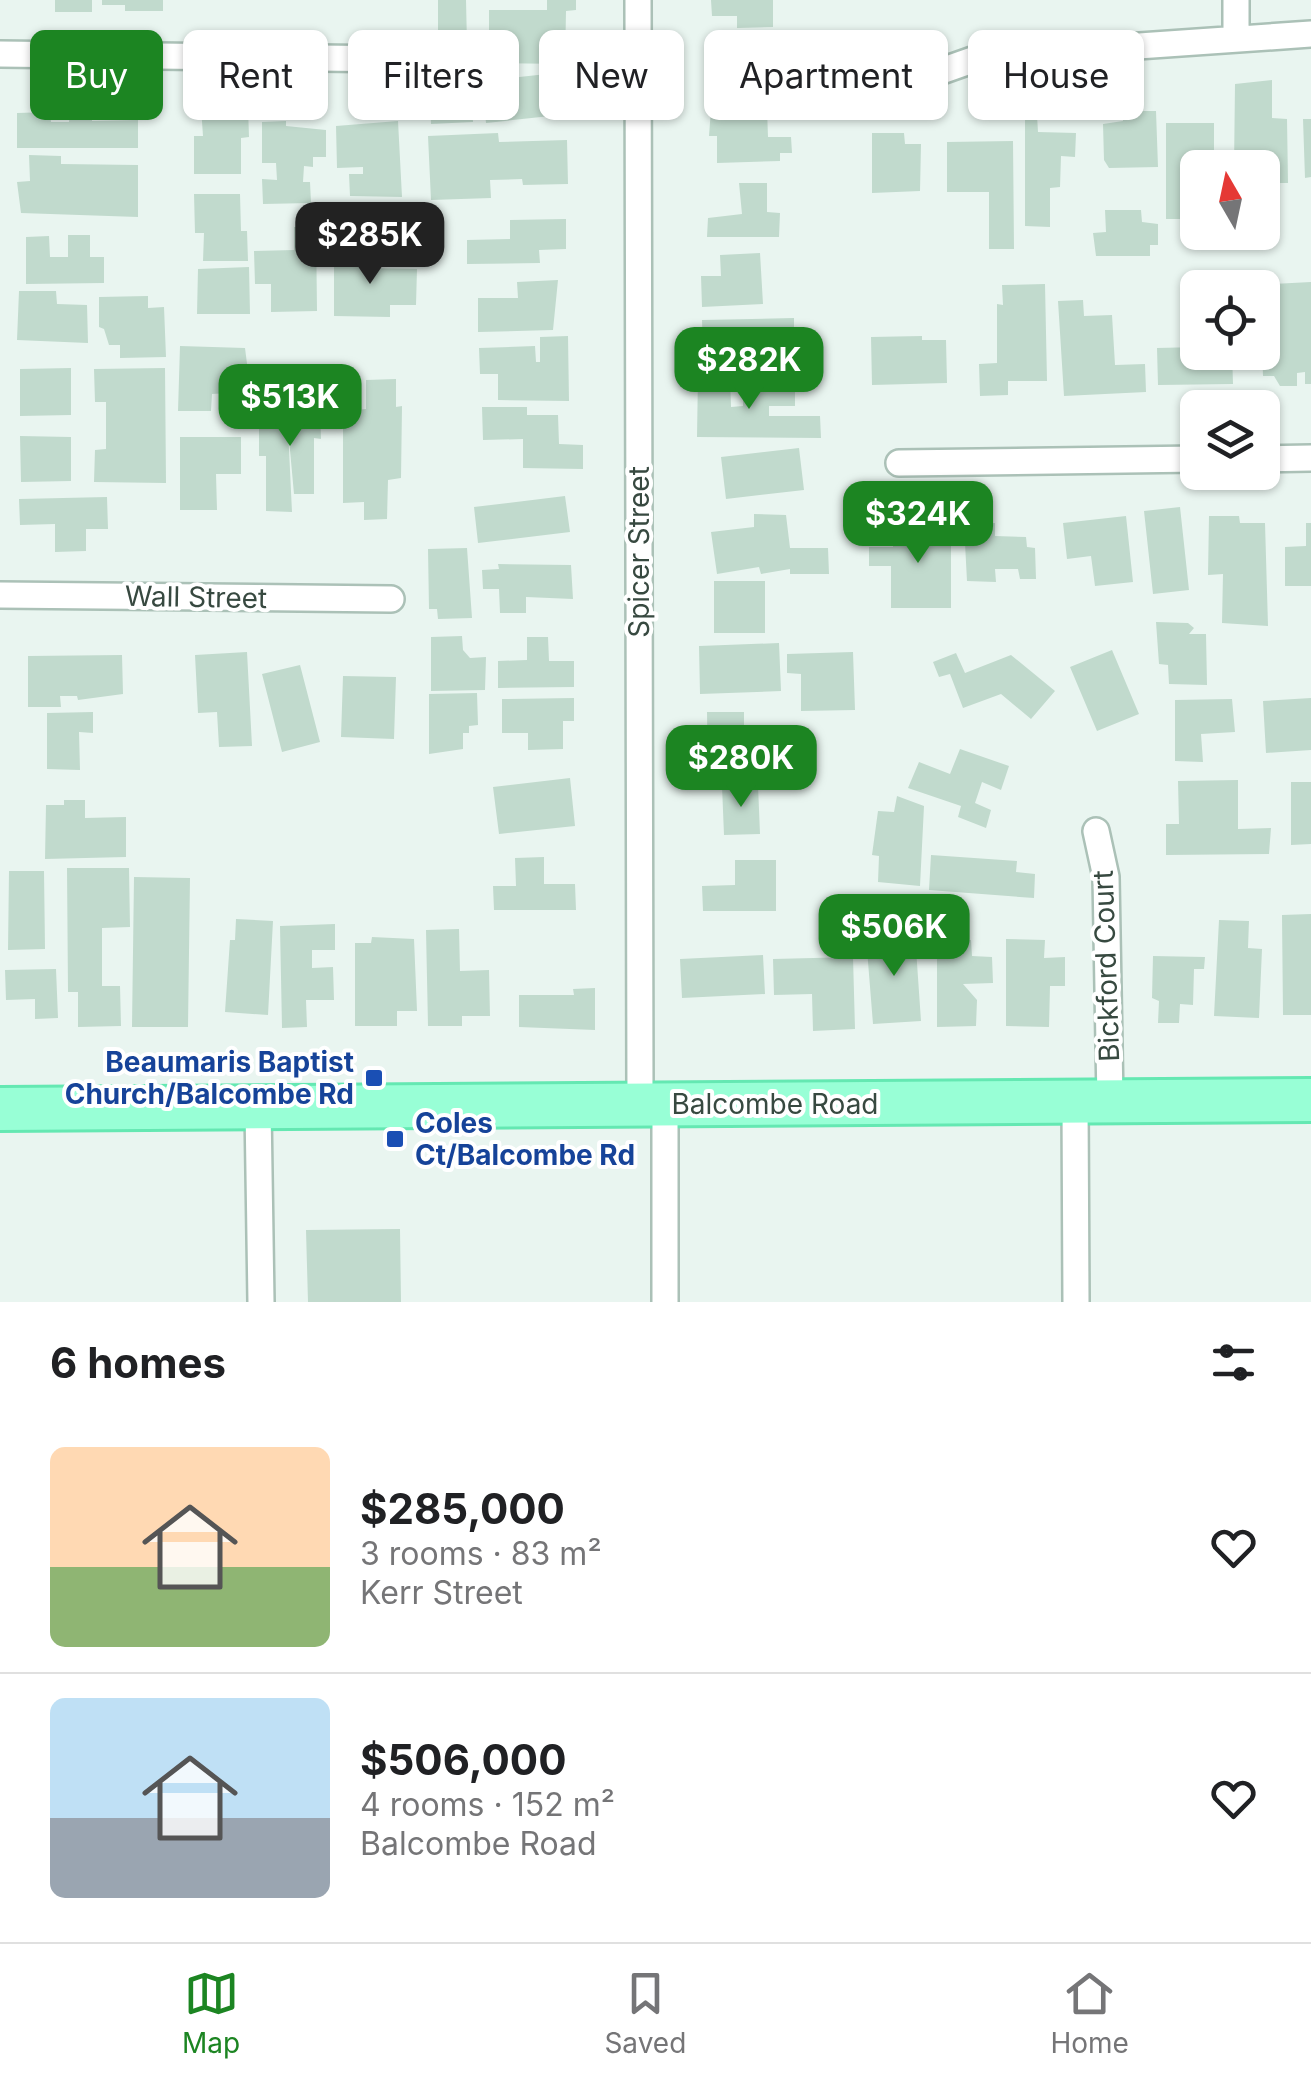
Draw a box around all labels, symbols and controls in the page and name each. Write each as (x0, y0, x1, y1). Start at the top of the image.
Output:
chip: Buy (30, 30, 163, 120)
chip: Rent (183, 30, 328, 120)
chip: Filters (348, 30, 519, 120)
chip: New (539, 30, 684, 120)
chip: Apartment (704, 30, 948, 120)
chip: House (968, 30, 1144, 120)
north arrow (1180, 150, 1280, 250)
map controls (1180, 150, 1280, 490)
pin: $285K (300, 202, 440, 287)
text: $285K (317, 215, 423, 254)
button: locate (1180, 270, 1280, 370)
pin: $282K (679, 327, 819, 412)
text: $282K (696, 340, 802, 379)
pin: $513K (220, 364, 360, 449)
text: $513K (241, 377, 339, 416)
button: layers (1180, 390, 1280, 490)
street label: Spicer Street (622, 466, 656, 638)
pin: $324K (848, 481, 988, 566)
text: $324K (865, 494, 971, 533)
street label: Wall Street (125, 579, 267, 615)
pin: $280K (671, 725, 811, 810)
text: $280K (688, 738, 794, 777)
street label: Bickford Court (1086, 870, 1126, 1062)
pin: $506K (824, 894, 964, 979)
text: $506K (841, 907, 947, 946)
place label: Beaumaris Baptist Church/Balcombe Rd (65, 1045, 354, 1111)
marker: Beaumaris Baptist Church/Balcombe Rd (363, 1067, 385, 1089)
street label: Balcombe Road (671, 1087, 879, 1121)
place label: Coles Ct/Balcombe Rd (415, 1106, 635, 1172)
marker: Coles Ct/Balcombe Rd (384, 1128, 406, 1150)
icon: filters (1206, 1335, 1261, 1390)
text: 6 homes (50, 1337, 226, 1388)
text: $285,000 (360, 1483, 565, 1534)
icon: home (130, 1487, 250, 1607)
icon: heart (1206, 1520, 1261, 1575)
text: 3 rooms · 83 m² (360, 1534, 602, 1573)
text: Kerr Street (360, 1573, 523, 1612)
text: $506,000 (360, 1734, 566, 1785)
icon: home (130, 1738, 250, 1858)
icon: heart (1206, 1771, 1261, 1826)
text: 4 rooms · 152 m² (360, 1785, 615, 1824)
text: Balcombe Road (360, 1824, 597, 1863)
tab: Map (182, 1966, 240, 2060)
tab: Saved (604, 1966, 686, 2060)
tab: Home (1050, 1966, 1129, 2060)

